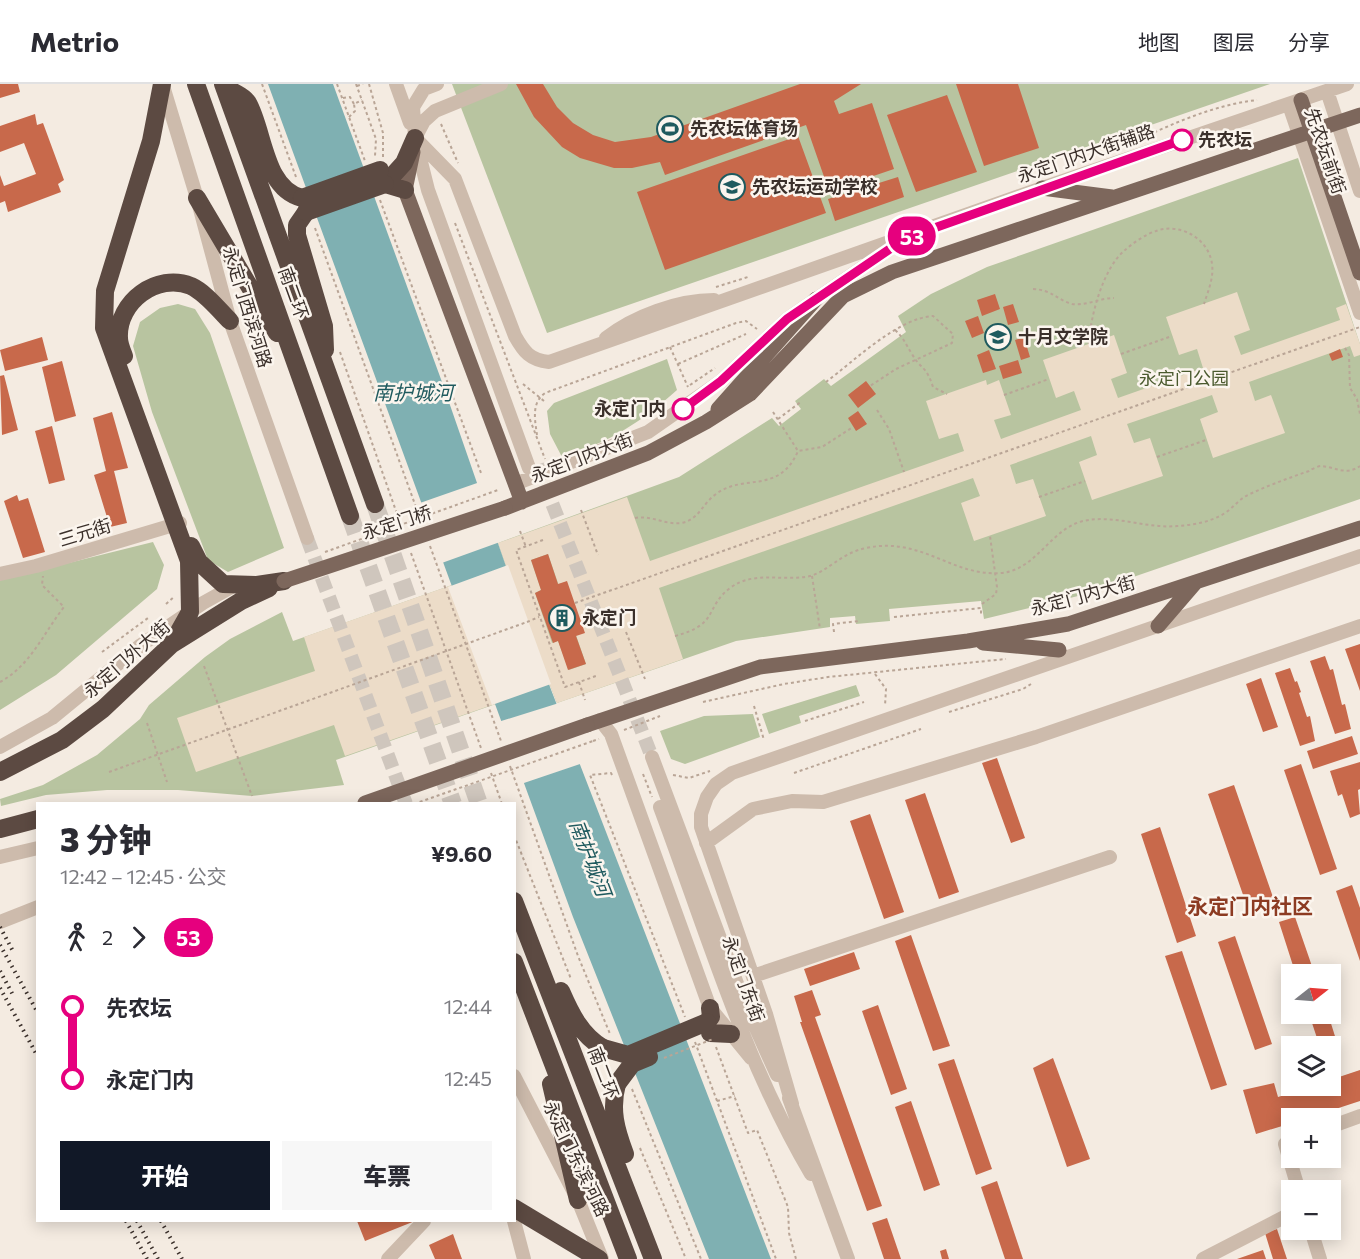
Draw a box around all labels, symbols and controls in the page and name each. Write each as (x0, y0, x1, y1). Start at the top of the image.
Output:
text: Metrio (30, 24, 119, 58)
text: 地图 (1138, 29, 1180, 54)
text: 图层 (1213, 29, 1255, 54)
text: 分享 (1288, 29, 1330, 54)
street label: 先农坛前街 (1301, 105, 1351, 197)
sports icon: 先农坛体育场 (655, 114, 685, 144)
place label: 先农坛体育场 (690, 117, 798, 139)
street label: 永定门内大街辅路 (1014, 119, 1157, 187)
place label: 先农坛 (1198, 128, 1252, 150)
marker: 先农坛 (1171, 129, 1193, 151)
school or university icon: 先农坛运动学校 (717, 172, 747, 202)
place label: 先农坛运动学校 (752, 175, 878, 197)
line badge: 53 (885, 216, 939, 256)
text: 53 (900, 224, 924, 249)
street label: 永定门西滨河路 (219, 243, 277, 370)
street label: 南二环 (274, 264, 314, 322)
school or university icon: 十月文学院 (983, 322, 1013, 352)
place label: 十月文学院 (1018, 325, 1108, 347)
park label: 永定门公园 (1139, 367, 1229, 389)
water label: 南护城河 (373, 380, 457, 404)
place label: 永定门内 (594, 397, 666, 419)
marker: 永定门内 (672, 398, 694, 420)
street label: 永定门内大街 (527, 427, 636, 487)
street label: 永定门桥 (359, 500, 434, 544)
street label: 三元街 (56, 514, 114, 550)
street label: 永定门内大街 (1028, 570, 1138, 620)
building icon: 永定门 (547, 603, 577, 633)
place label: 永定门 (582, 606, 636, 628)
street label: 永定门外大街 (78, 615, 174, 702)
water label: 南护城河 (565, 816, 618, 903)
text: 3 分钟 (60, 818, 152, 859)
text: ¥9.60 (431, 840, 492, 867)
text: 12:42 – 12:45 · 公交 (60, 864, 227, 888)
district label: 永定门内社区 (1187, 893, 1313, 918)
icon: walk (60, 921, 93, 954)
icon: forward (122, 921, 155, 954)
text: 2 (102, 925, 113, 949)
text: 53 (176, 925, 201, 950)
street label: 永定门东街 (718, 933, 770, 1025)
north arrow (1281, 964, 1341, 1024)
map controls (1281, 964, 1341, 1240)
text: 先农坛 (106, 994, 172, 1021)
text: 12:44 (444, 994, 492, 1018)
button: layers (1281, 1036, 1341, 1096)
street label: 南二环 (584, 1043, 624, 1102)
text: 永定门内 (106, 1066, 194, 1093)
text: 12:45 (444, 1066, 492, 1090)
street label: 永定门东滨河路 (539, 1097, 614, 1220)
button: + (1281, 1108, 1341, 1168)
button: 开始 (60, 1141, 270, 1210)
button: 车票 (282, 1141, 492, 1210)
button: − (1281, 1180, 1341, 1240)

